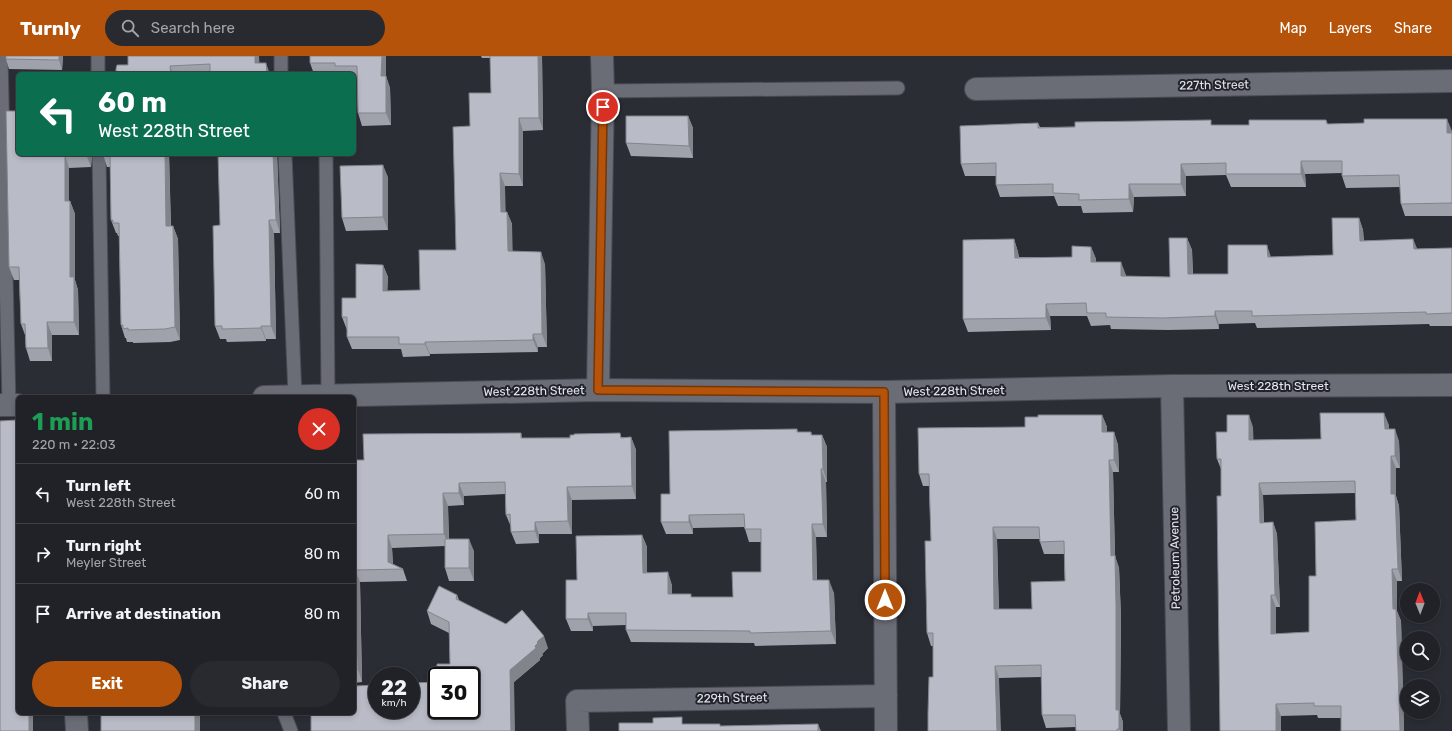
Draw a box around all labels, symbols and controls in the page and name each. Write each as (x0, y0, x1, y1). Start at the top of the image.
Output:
search box (105, 10, 385, 46)
text: Turnly (20, 17, 81, 40)
icon: search (119, 17, 141, 39)
text: Search here (151, 19, 235, 37)
text: Map (1280, 20, 1307, 37)
text: Layers (1329, 20, 1372, 37)
text: Share (1394, 20, 1432, 37)
street label: 227th Street (1179, 77, 1249, 93)
text: 60 m (98, 86, 167, 119)
icon: left (32, 88, 84, 140)
pin (586, 90, 620, 124)
icon: arrive (592, 96, 614, 118)
text: West 228th Street (98, 120, 250, 142)
street label: West 228th Street (1227, 379, 1329, 393)
street label: West 228th Street (483, 383, 585, 399)
street label: West 228th Street (903, 383, 1005, 399)
text: 1 min (32, 408, 93, 436)
button: close (298, 408, 340, 450)
text: 220 m · 22:03 (32, 437, 116, 452)
text: Turn left (66, 477, 131, 495)
icon: left (32, 483, 54, 505)
text: 60 m (304, 485, 340, 503)
text: West 228th Street (66, 495, 176, 510)
street label: Petroleum Avenue (1167, 506, 1183, 609)
text: Turn right (66, 537, 141, 555)
icon: right (32, 543, 54, 565)
text: 80 m (304, 545, 340, 563)
text: Meyler Street (66, 555, 146, 570)
position arrow (864, 579, 906, 621)
north arrow (1400, 583, 1440, 623)
map controls (1400, 583, 1440, 719)
icon: arrive (32, 603, 54, 625)
text: Arrive at destination (66, 605, 221, 623)
text: 80 m (304, 605, 340, 623)
button: search (1400, 631, 1440, 671)
button: Exit (32, 661, 182, 707)
button: Share (190, 661, 340, 707)
speed limit sign: 30 (428, 667, 480, 719)
text: 22 (381, 676, 407, 700)
button: layers (1400, 679, 1440, 719)
street label: 229th Street (696, 690, 768, 706)
text: km/h (382, 697, 406, 709)

